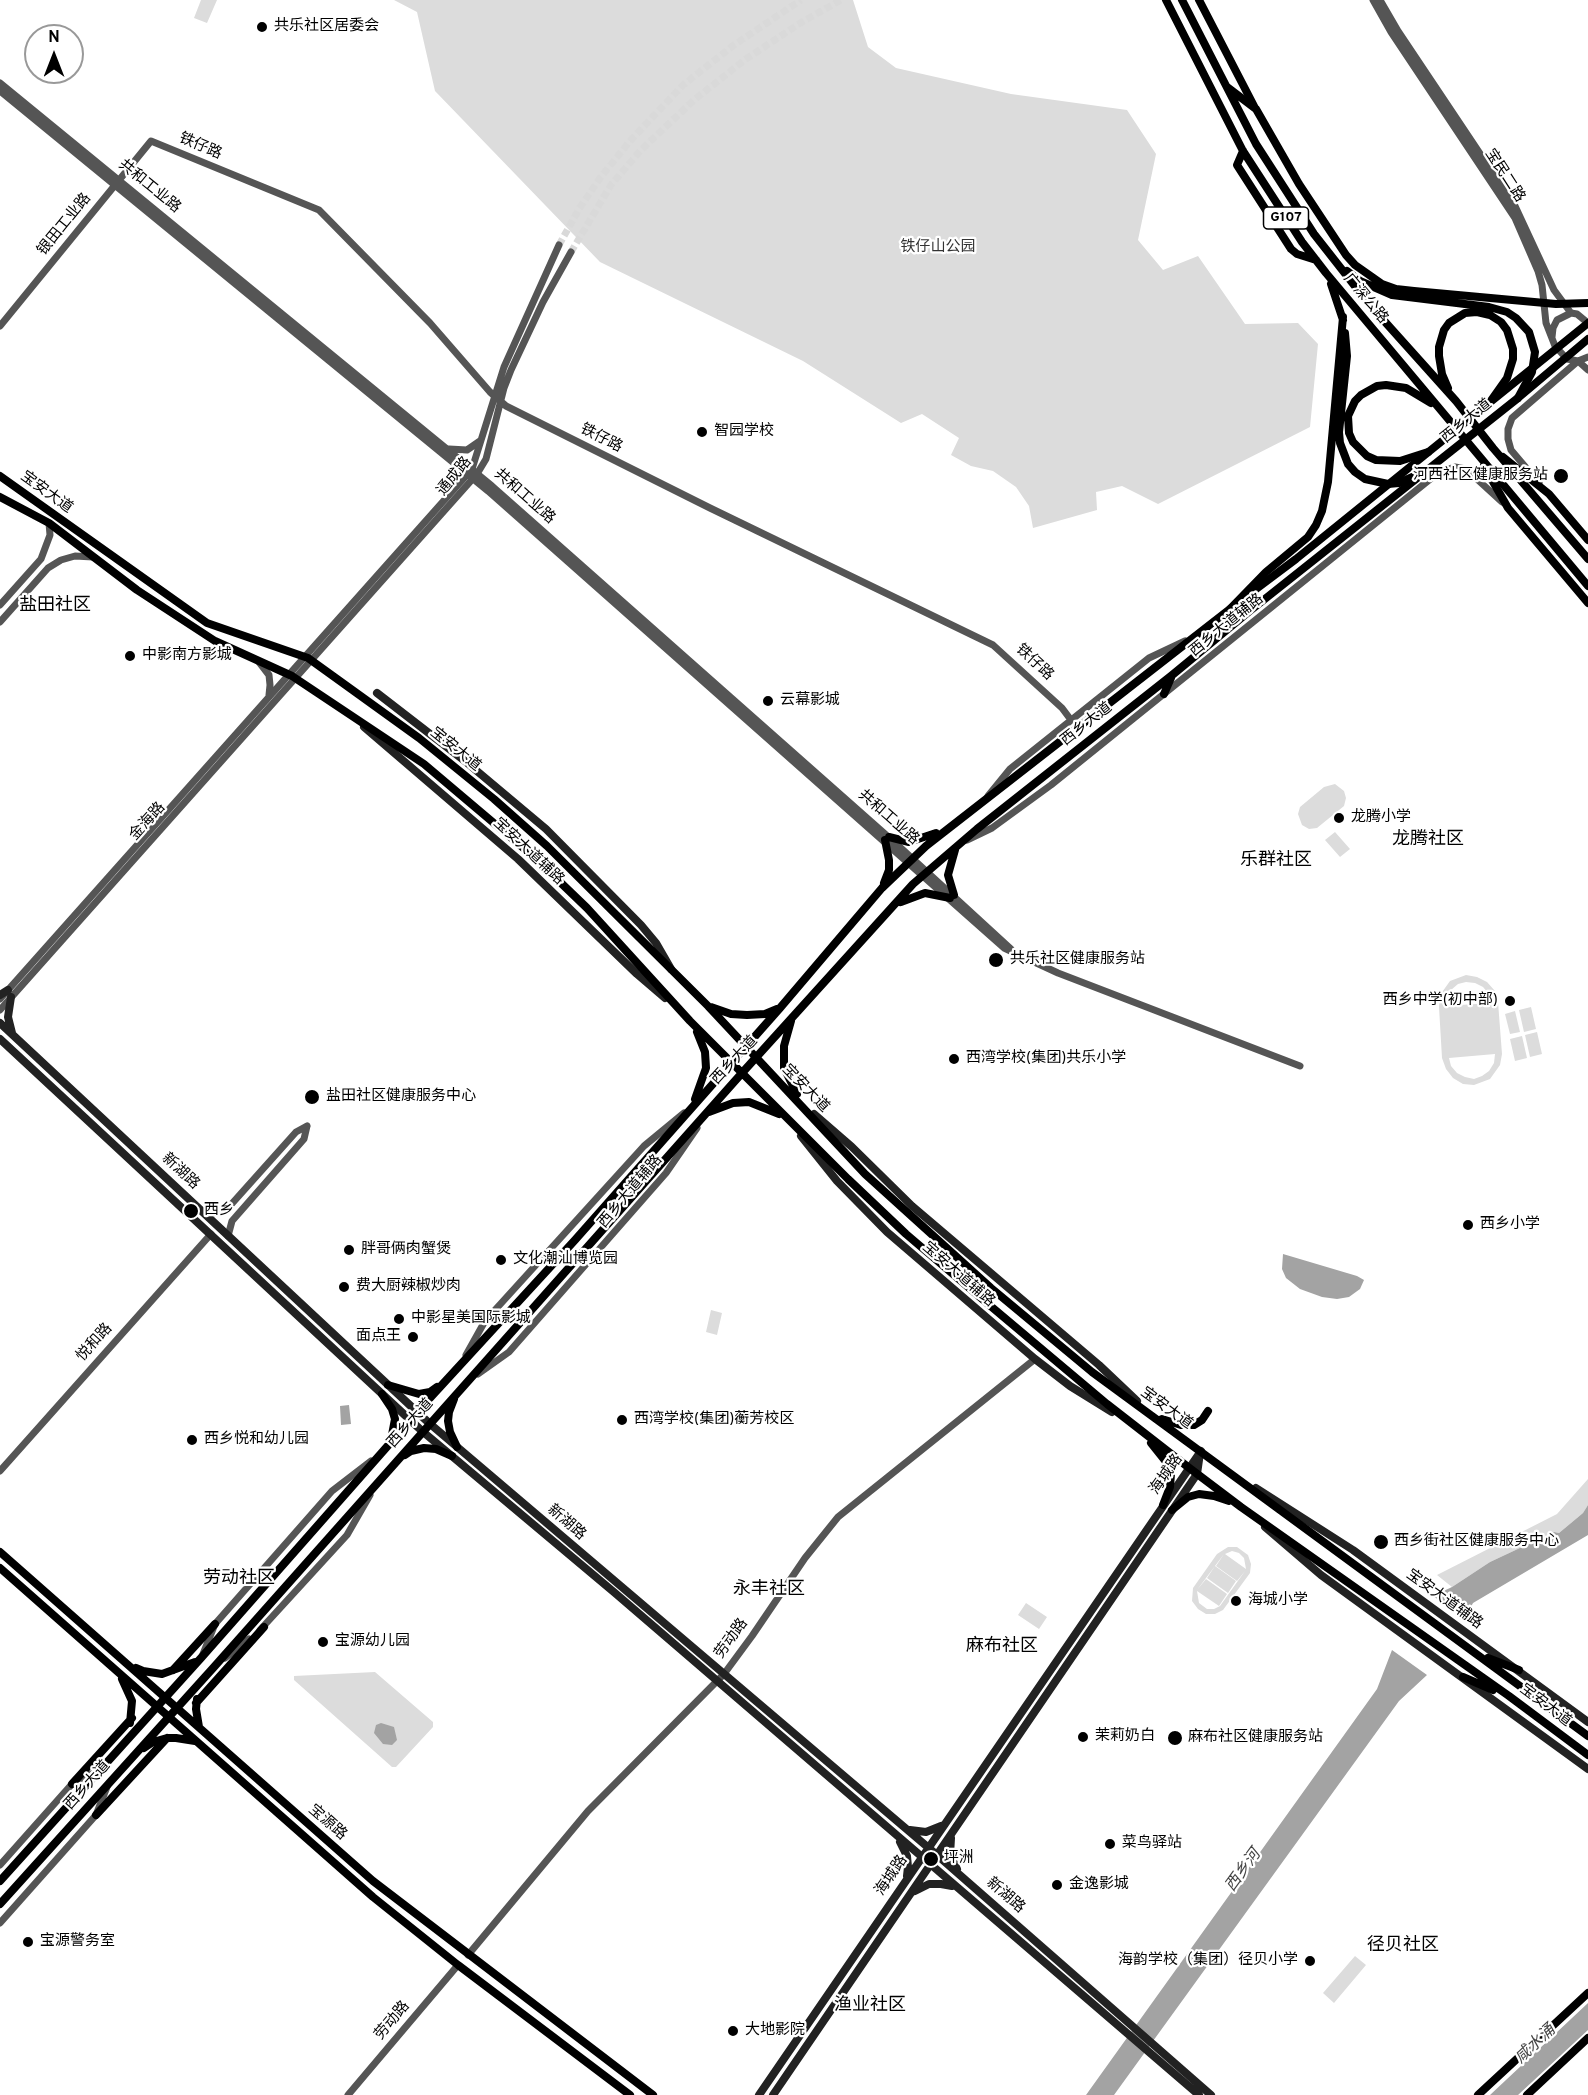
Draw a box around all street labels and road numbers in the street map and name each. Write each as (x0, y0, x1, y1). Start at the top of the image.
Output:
street label: 铁仔路 (176, 130, 224, 164)
street label: 宝民二路 (1480, 146, 1528, 206)
street label: 共和工业路 (114, 156, 184, 218)
street label: 银田工业路 (34, 190, 96, 260)
road number: G107 (1264, 207, 1308, 229)
street label: 广深公路 (1339, 270, 1391, 328)
street label: 西乡大道 (1438, 396, 1496, 448)
street label: 铁仔路 (577, 421, 625, 457)
street label: 通成路 (434, 454, 476, 500)
street label: 共和工业路 (490, 466, 558, 528)
street label: 宝安大道 (16, 468, 76, 518)
street label: 西乡大道辅路 (1186, 591, 1268, 661)
street label: 铁仔路 (1011, 641, 1057, 685)
street label: 西乡大道 (1058, 699, 1116, 751)
street label: 宝安大道 (426, 724, 484, 776)
street label: 共和工业路 (854, 787, 922, 849)
street label: 金海路 (126, 799, 170, 845)
street label: 宝安大道辅路 (489, 815, 567, 889)
street label: 西乡大道 (708, 1033, 762, 1089)
street label: 宝安大道 (778, 1061, 832, 1117)
street label: 新湖路 (157, 1150, 203, 1194)
street label: 西乡大道辅路 (595, 1152, 667, 1232)
street label: 宝安大道辅路 (918, 1239, 998, 1311)
street label: 悦和路 (73, 1320, 117, 1366)
street label: 宝安大道 (1136, 1384, 1196, 1434)
street label: 西乡大道 (384, 1396, 438, 1452)
street label: 海城路 (1147, 1451, 1187, 1499)
street label: 新湖路 (543, 1501, 589, 1545)
street label: 宝安大道辅路 (1402, 1566, 1486, 1634)
street label: 劳动路 (711, 1616, 753, 1662)
street label: 宝安大道 (1516, 1681, 1574, 1731)
street label: 西乡大道 (61, 1758, 115, 1814)
street label: 宝源路 (304, 1801, 350, 1845)
street label: 海城路 (872, 1852, 912, 1900)
street label: 新湖路 (982, 1874, 1028, 1918)
street label: 劳动路 (372, 1998, 414, 2044)

